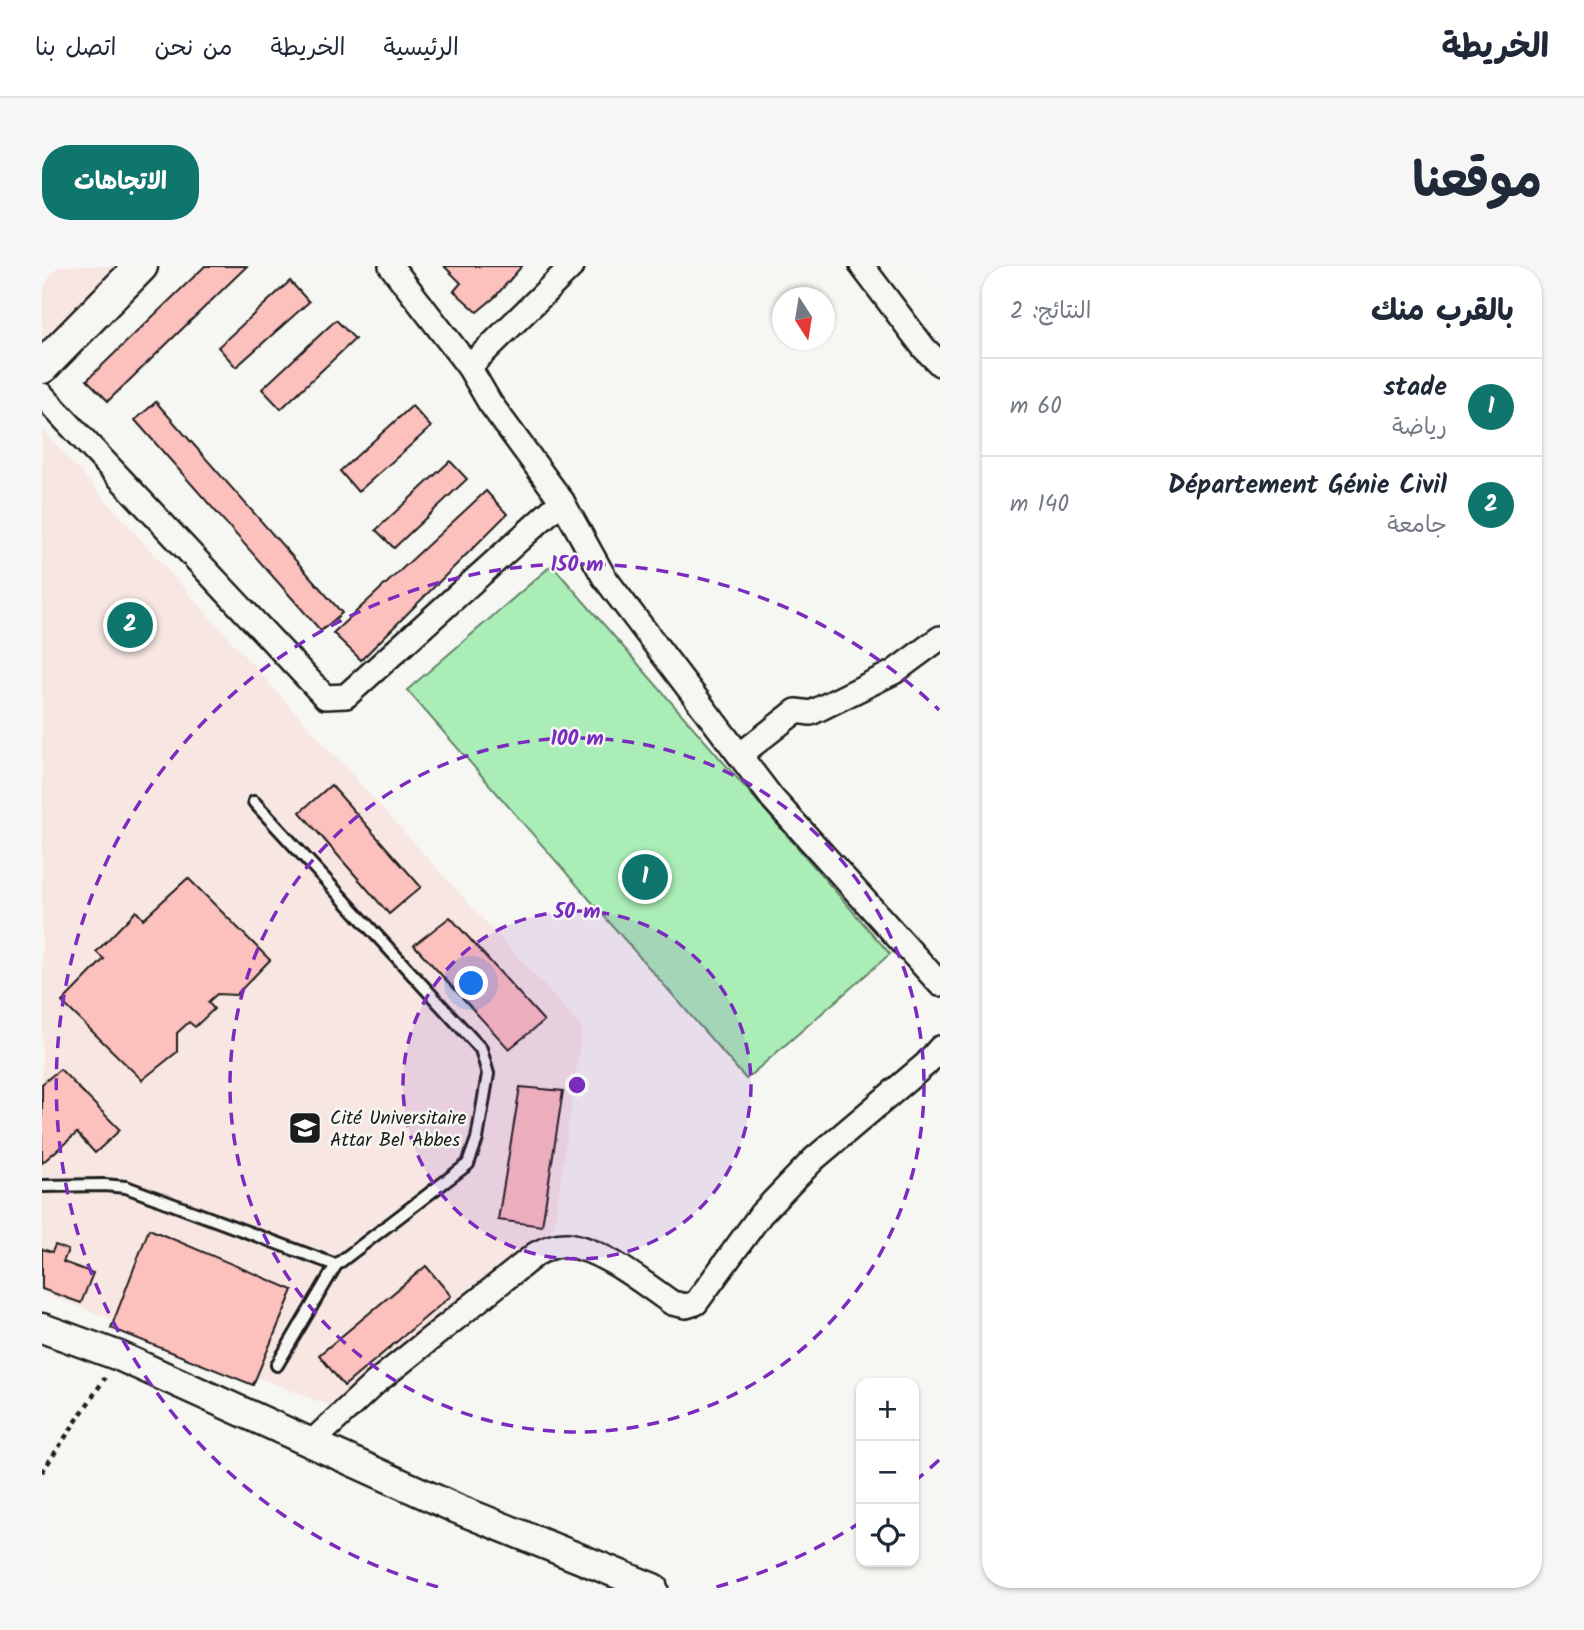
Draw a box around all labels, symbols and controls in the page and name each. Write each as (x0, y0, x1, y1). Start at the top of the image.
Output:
text: الخريطة (1442, 22, 1549, 75)
text: اتصل بنا (35, 29, 116, 68)
text: من نحن (154, 29, 233, 68)
text: الخريطة (271, 29, 345, 68)
text: الرئيسية (383, 29, 459, 68)
text: موقعنا (1412, 144, 1542, 222)
button: الاتجاهات (42, 145, 199, 220)
north arrow (772, 287, 835, 350)
text: بالقرب منك (1371, 288, 1514, 336)
text: النتائج: 2 (1010, 294, 1091, 330)
text: stade (1383, 367, 1447, 409)
text: 60 m (1010, 389, 1062, 425)
text: 1 (1488, 389, 1494, 425)
text: رياضة (1392, 410, 1447, 446)
text: Département Génie Civil (1168, 465, 1447, 507)
text: 140 m (1010, 487, 1069, 523)
text: 2 (1484, 487, 1498, 523)
text: جامعة (1387, 508, 1447, 544)
text: 150 m (550, 549, 604, 582)
pin: 2 (107, 599, 153, 651)
text: 100 m (550, 723, 604, 756)
pin: 1 (622, 851, 668, 903)
text: 50 m (553, 896, 600, 929)
your location (454, 966, 488, 1000)
centre of rings (565, 1073, 589, 1097)
place label: Cité Universitaire Attar Bel Abbes (330, 1104, 467, 1156)
school or university icon: Cité Universitaire Attar Bel Abbes (286, 1109, 324, 1147)
map controls (856, 1378, 919, 1567)
button: + (856, 1378, 919, 1441)
button: − (856, 1441, 919, 1504)
button: locate (856, 1504, 919, 1567)

